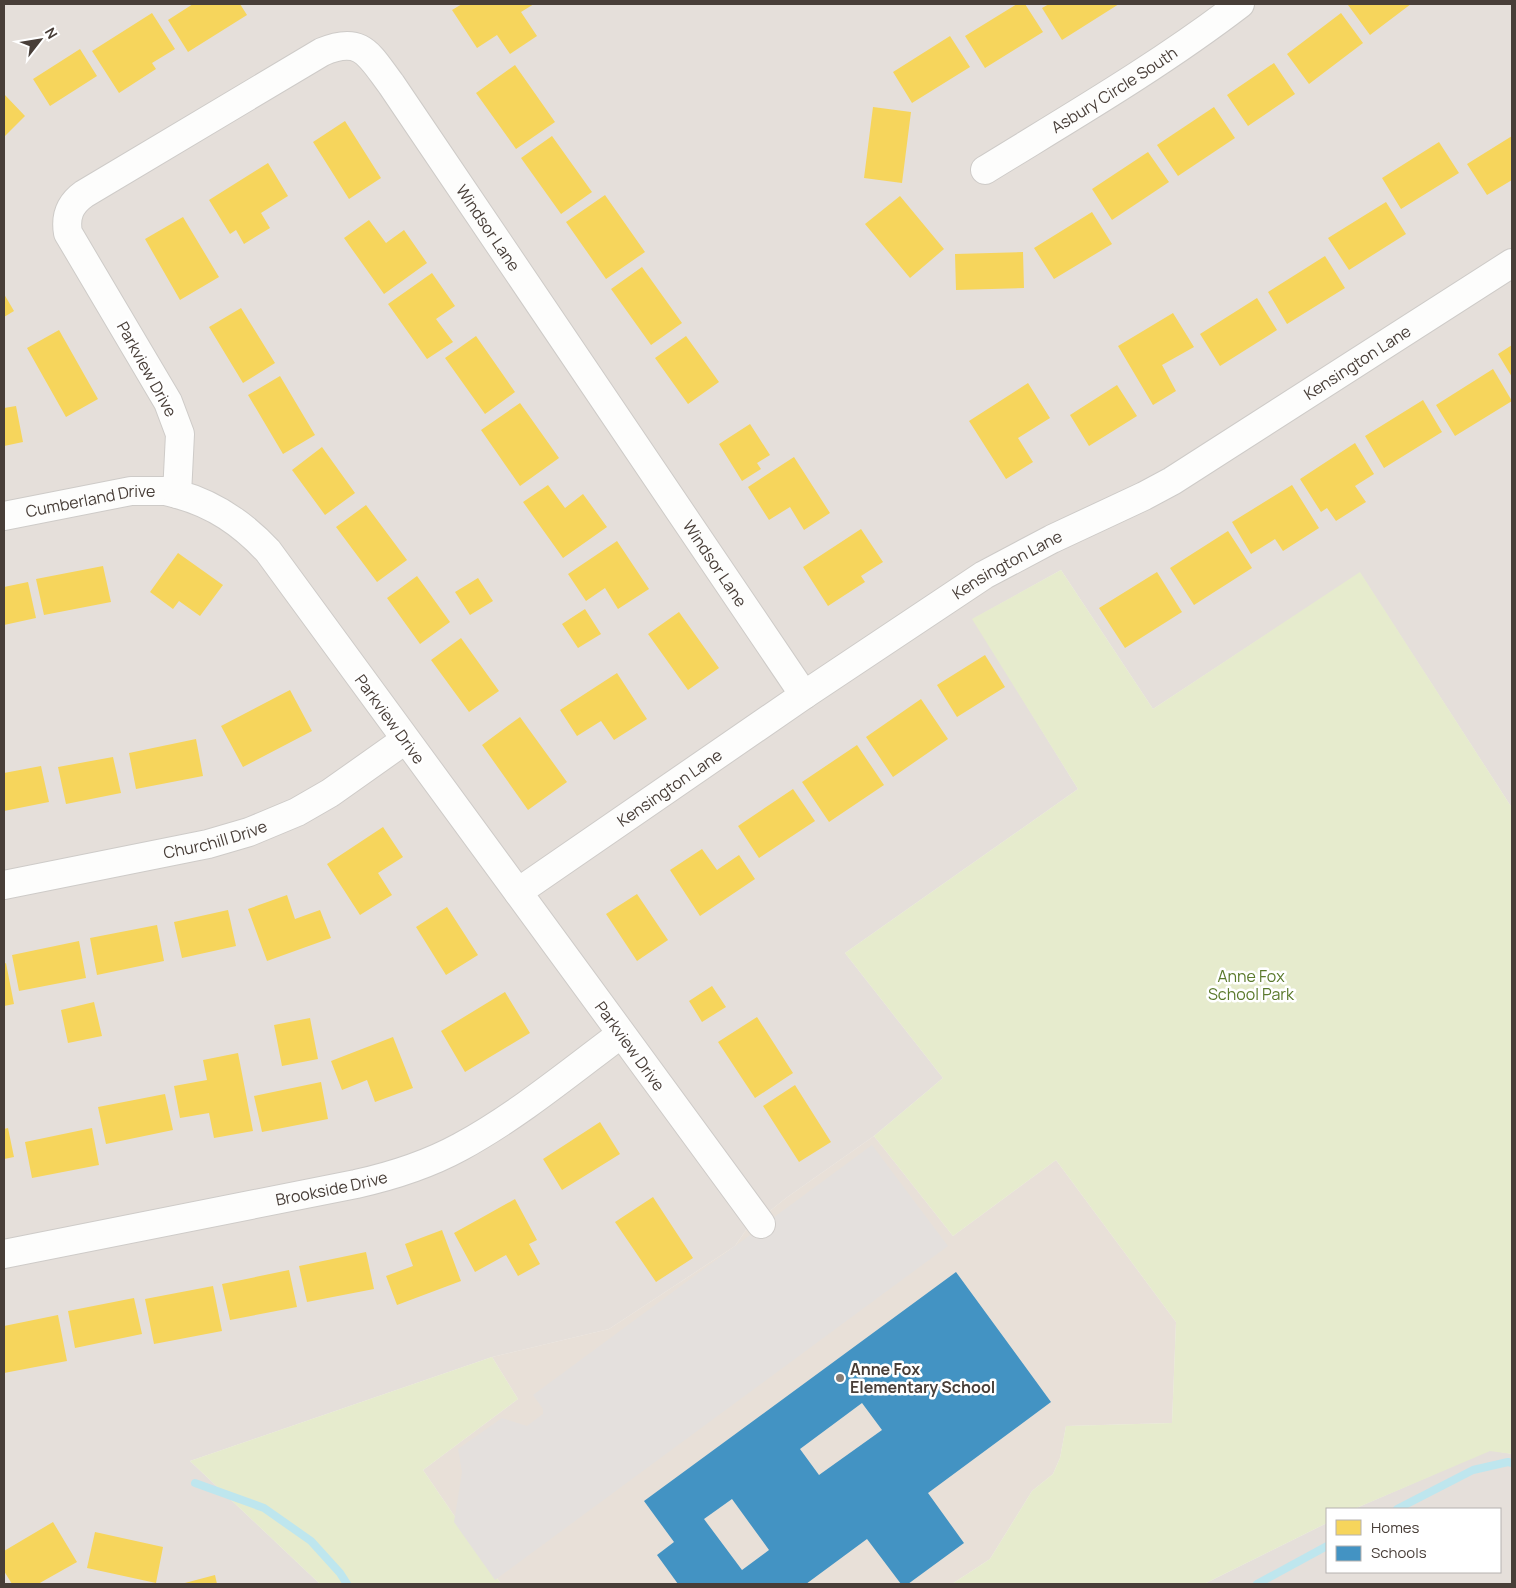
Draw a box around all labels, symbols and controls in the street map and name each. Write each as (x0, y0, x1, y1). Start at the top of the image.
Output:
north arrow (15, 15, 65, 65)
text: N (41, 24, 62, 42)
street label: Asbury Circle South (1047, 41, 1181, 138)
street label: Windsor Lane (451, 180, 525, 275)
street label: Parkview Drive (112, 317, 182, 421)
street label: Kensington Lane (1300, 320, 1415, 405)
street label: Cumberland Drive (24, 480, 155, 522)
street label: Windsor Lane (678, 516, 752, 611)
street label: Kensington Lane (948, 525, 1066, 604)
street label: Parkview Drive (350, 670, 430, 768)
street label: Kensington Lane (613, 744, 726, 832)
street label: Churchill Drive (161, 815, 270, 864)
park label: Anne Fox School Park (1208, 965, 1295, 1005)
street label: Parkview Drive (590, 997, 670, 1095)
street label: Brookside Drive (274, 1166, 390, 1211)
place label: Anne Fox Elementary School (850, 1358, 995, 1398)
marker: Anne Fox Elementary School (834, 1372, 846, 1384)
legend (1326, 1508, 1501, 1573)
text: Homes (1371, 1517, 1420, 1538)
text: Schools (1371, 1542, 1427, 1563)

